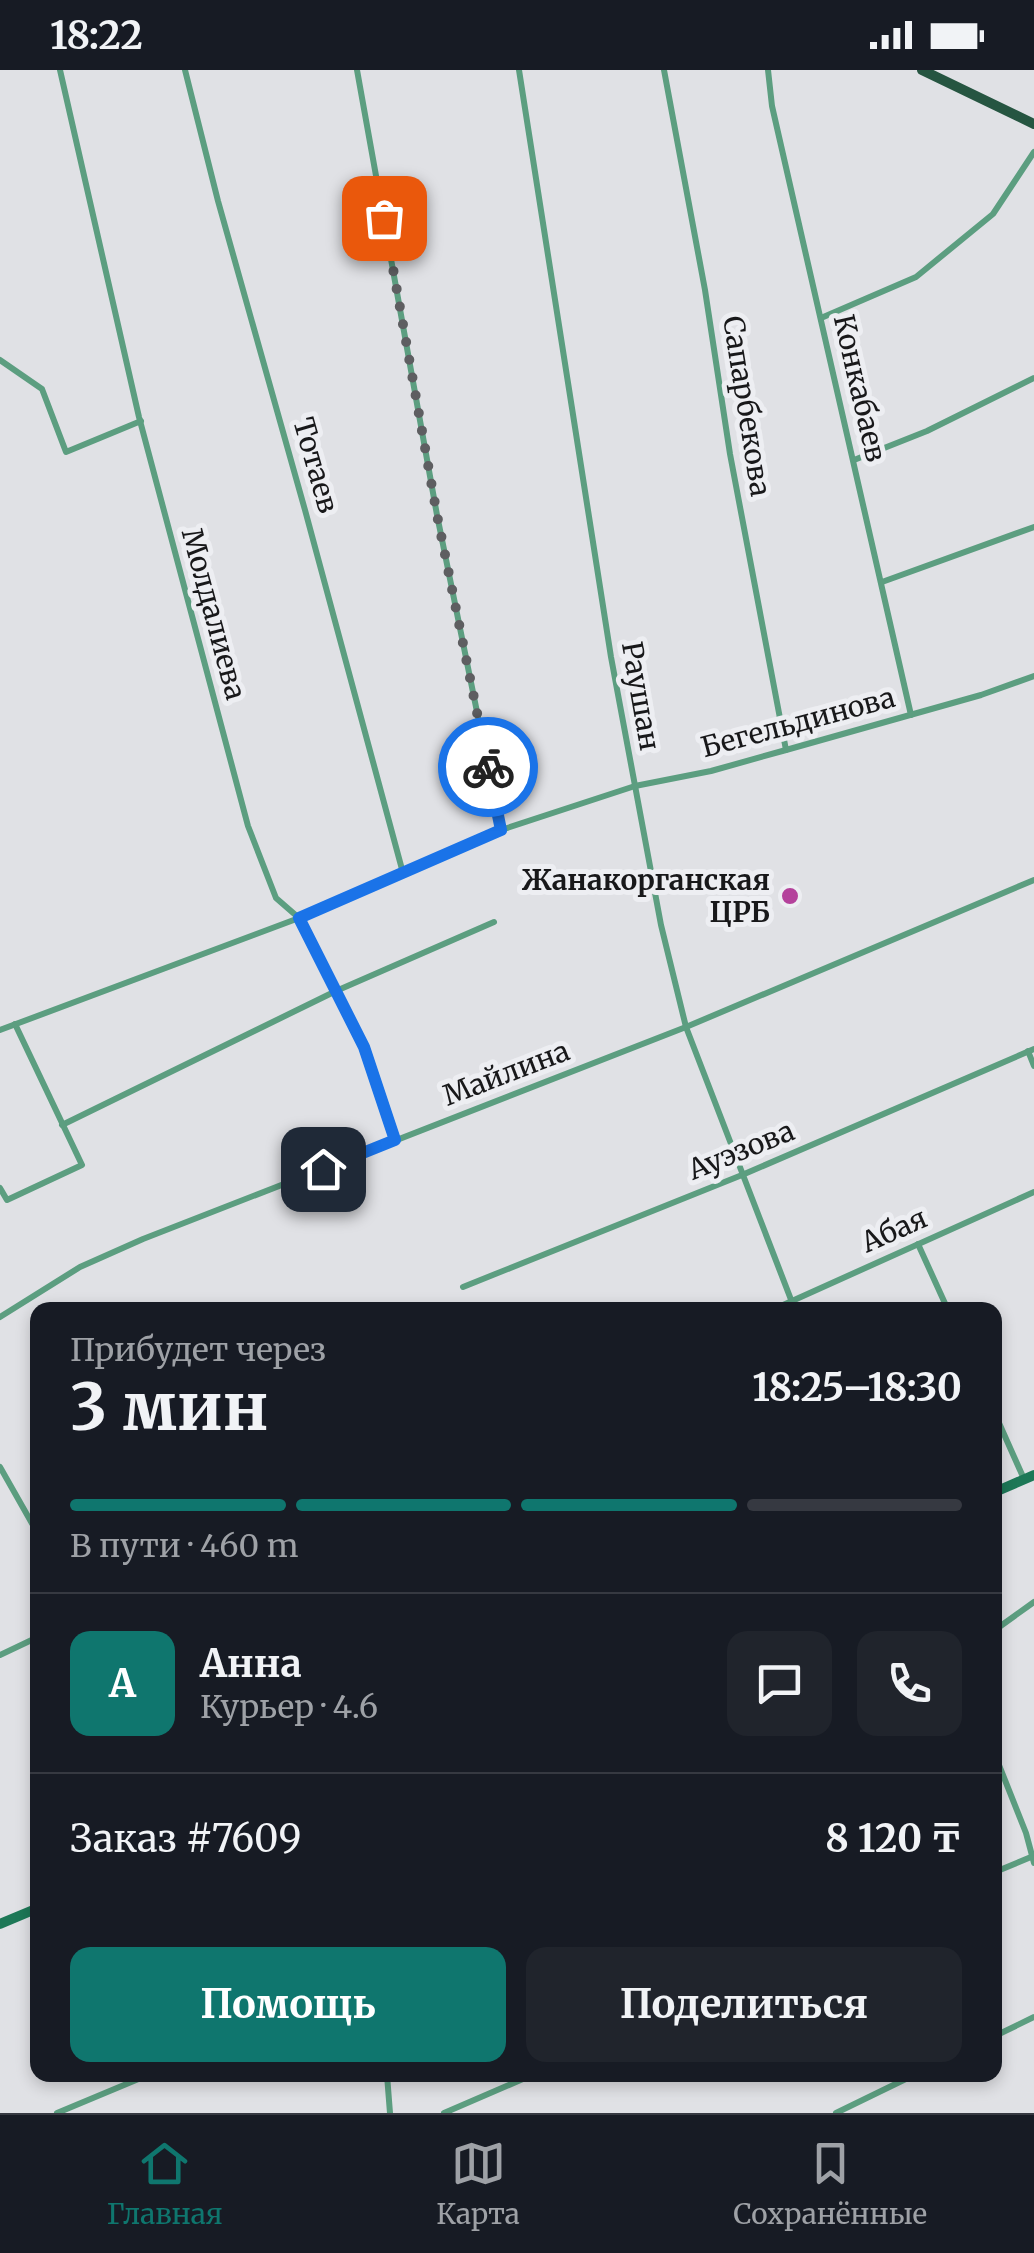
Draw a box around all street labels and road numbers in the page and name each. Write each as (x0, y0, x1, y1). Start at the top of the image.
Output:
street label: Конкабаев (826, 311, 894, 465)
street label: Сапарбекова (715, 313, 779, 499)
street label: Тотаев (285, 413, 347, 517)
street label: Молдалиева (174, 524, 254, 704)
street label: Раушан (614, 639, 668, 753)
street label: Бегельдинова (697, 679, 899, 765)
street label: Майлина (438, 1032, 574, 1114)
street label: Ауэзова (682, 1112, 799, 1188)
street label: Абая (855, 1200, 933, 1261)

